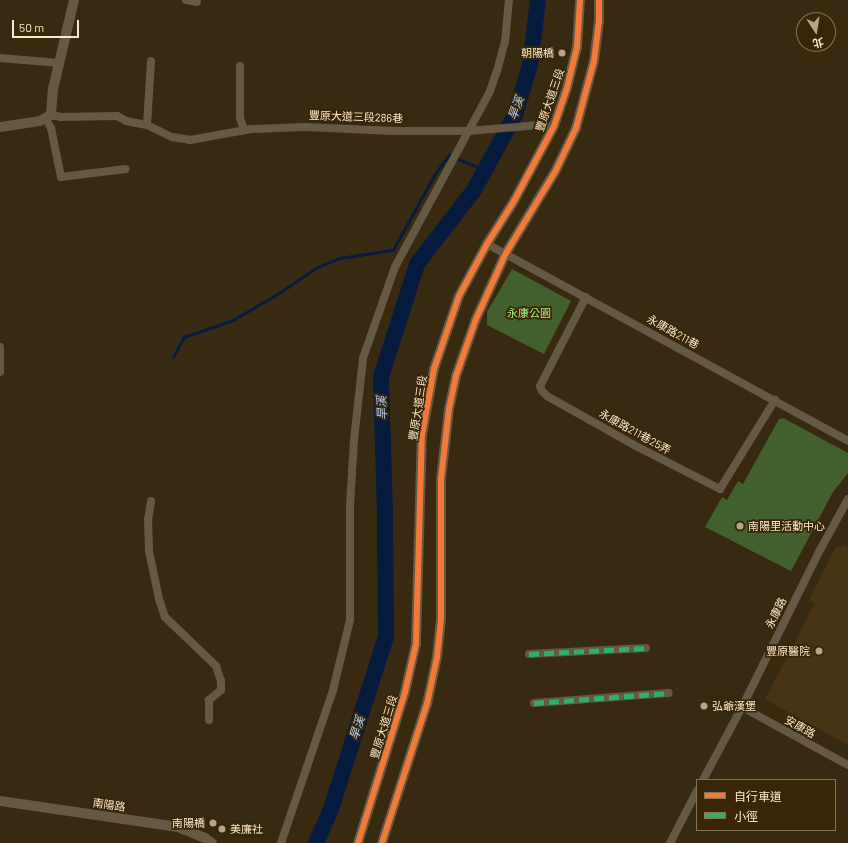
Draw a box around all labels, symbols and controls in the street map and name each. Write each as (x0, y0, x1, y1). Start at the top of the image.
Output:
scale bar (14, 12, 81, 38)
north arrow (796, 12, 836, 52)
text: 50 m (19, 20, 44, 34)
text: 北 (812, 36, 825, 51)
place label: 朝陽橋 (521, 46, 554, 60)
marker: 朝陽橋 (557, 48, 567, 58)
street label: 豐原大道三段 (533, 67, 567, 133)
water label: 旱溪 (505, 94, 527, 122)
street label: 豐原大道三段286巷 (309, 109, 403, 125)
park label: 永康公園 (507, 306, 551, 320)
street label: 永康路211巷 (645, 312, 701, 352)
street label: 豐原大道三段 (406, 374, 430, 442)
water label: 旱溪 (374, 396, 390, 420)
street label: 永康路211巷25弄 (597, 407, 673, 457)
place label: 南陽里活動中心 (748, 519, 825, 533)
marker: 南陽里活動中心 (735, 521, 745, 531)
street label: 永康路 (763, 595, 789, 631)
place label: 豐原醫院 (766, 644, 810, 658)
marker: 豐原醫院 (813, 645, 825, 657)
street label: 豐原大道三段 (368, 694, 400, 760)
place label: 弘爺漢堡 (712, 699, 756, 713)
marker: 弘爺漢堡 (699, 701, 709, 711)
street label: 安康路 (782, 713, 818, 741)
water label: 旱溪 (346, 714, 368, 742)
legend (696, 779, 836, 831)
text: 自行車道 (734, 789, 782, 803)
street label: 南陽路 (92, 796, 126, 814)
text: 小徑 (734, 809, 758, 823)
place label: 南陽橋 (172, 816, 205, 830)
marker: 南陽橋 (208, 818, 218, 828)
place label: 美廉社 (230, 822, 263, 836)
marker: 美廉社 (217, 824, 227, 834)

